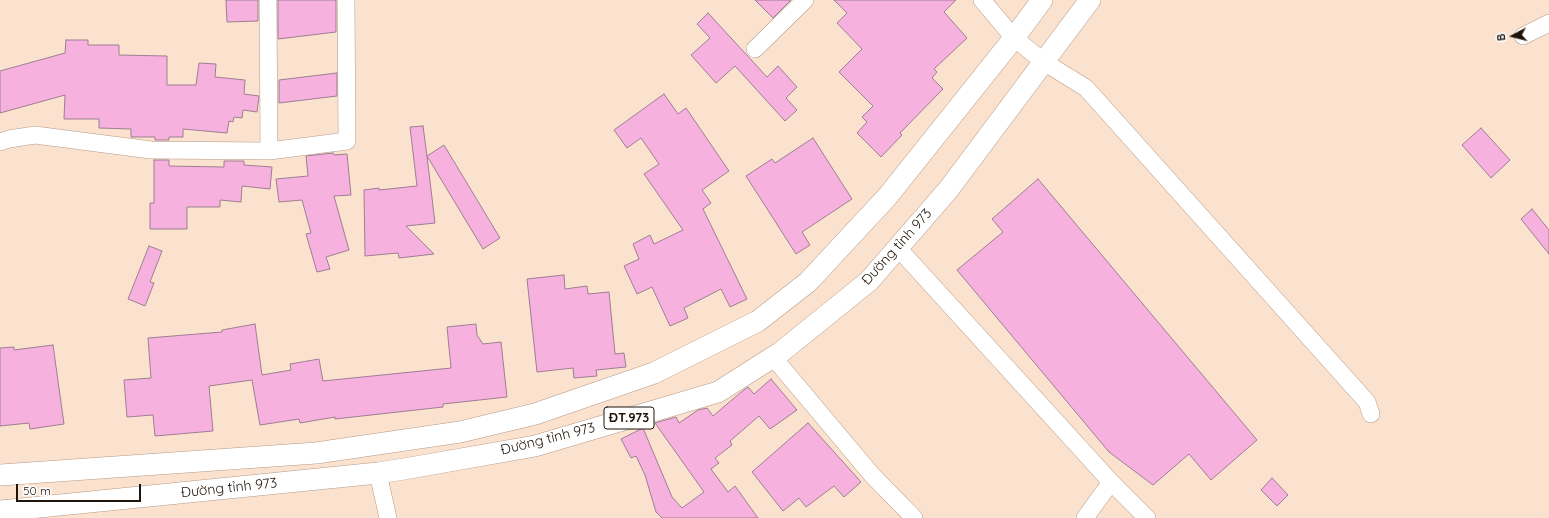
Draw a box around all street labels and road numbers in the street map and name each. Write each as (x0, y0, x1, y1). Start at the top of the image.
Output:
street label: Đường tỉnh 973 (858, 205, 936, 289)
road number: ĐT.973 (604, 407, 654, 429)
street label: Đường tỉnh 973 (499, 419, 597, 459)
street label: Đường tỉnh 973 (180, 475, 278, 501)

